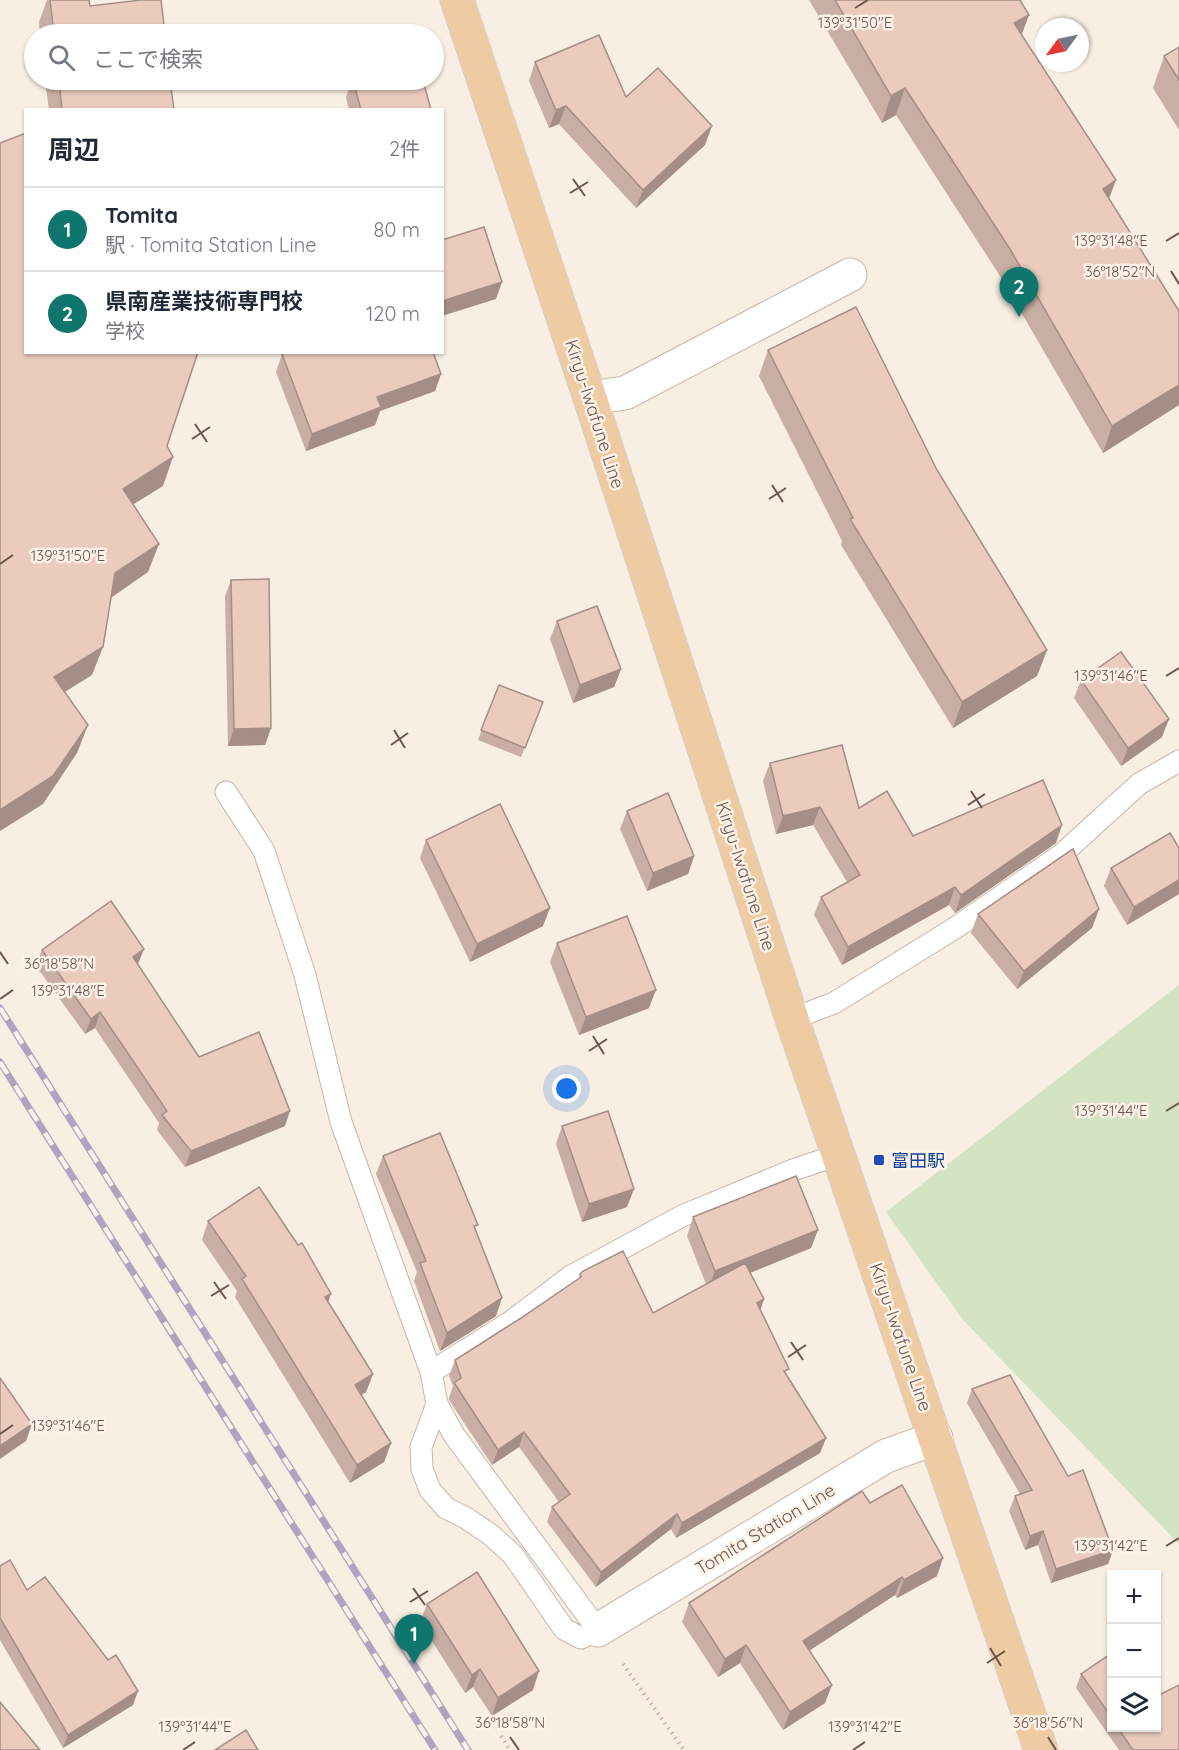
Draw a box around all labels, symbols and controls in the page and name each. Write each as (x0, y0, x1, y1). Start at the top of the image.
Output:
text: 139°31'50"E (818, 13, 892, 32)
north arrow (1035, 18, 1089, 72)
search box (24, 24, 444, 90)
icon: search (45, 41, 78, 74)
text: ここで検索 (93, 45, 203, 73)
text: 周辺 (48, 133, 100, 166)
text: 2件 (389, 136, 420, 161)
text: Tomita (105, 201, 178, 229)
text: 1 (64, 217, 71, 242)
text: 80 m (374, 217, 420, 242)
text: 139°31'48"E (1074, 231, 1148, 250)
text: 駅 · Tomita Station Line (105, 232, 317, 257)
text: 36°18'52"N (1085, 262, 1155, 281)
pin: 2 (1000, 268, 1038, 317)
text: 県南産業技術専門校 (105, 287, 303, 315)
text: 2 (62, 301, 73, 326)
text: 120 m (366, 301, 420, 326)
text: 学校 (105, 318, 145, 343)
street label: Kiryu-Iwafune Line (560, 336, 630, 492)
text: 139°31'50"E (31, 546, 105, 565)
text: 139°31'46"E (1074, 666, 1148, 685)
street label: Kiryu-Iwafune Line (711, 798, 781, 954)
text: 36°18'58"N (24, 954, 94, 973)
text: 139°31'48"E (31, 981, 105, 1000)
your location (552, 1074, 581, 1103)
text: 139°31'44"E (1074, 1101, 1148, 1120)
place label: 富田駅 (891, 1149, 945, 1172)
marker: 富田駅 (872, 1153, 886, 1167)
street label: Kiryu-Iwafune Line (865, 1260, 937, 1414)
text: 139°31'46"E (31, 1416, 105, 1435)
street label: Tomita Station Line (691, 1478, 839, 1580)
text: 139°31'42"E (1074, 1536, 1148, 1555)
map controls (1107, 1570, 1161, 1732)
button: + (1107, 1570, 1161, 1624)
pin: 1 (394, 1614, 434, 1664)
button: − (1107, 1624, 1161, 1678)
button: layers (1107, 1678, 1161, 1732)
text: 36°18'58"N (475, 1713, 545, 1732)
text: 36°18'56"N (1013, 1713, 1083, 1732)
text: 139°31'44"E (158, 1717, 232, 1736)
text: 139°31'42"E (828, 1717, 902, 1736)

